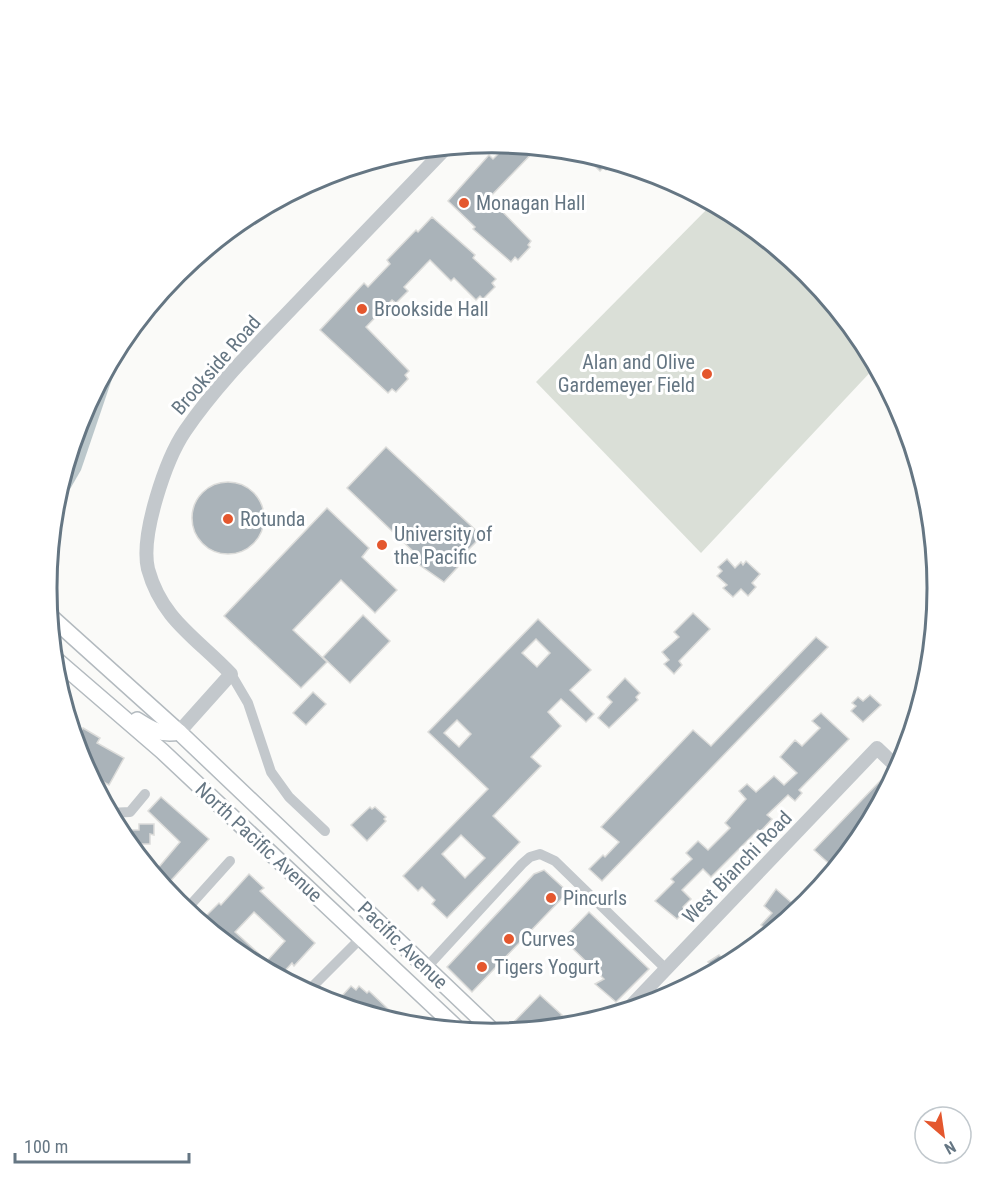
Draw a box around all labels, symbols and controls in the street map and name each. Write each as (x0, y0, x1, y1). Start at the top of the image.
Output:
place label: Monagan Hall (476, 191, 585, 215)
marker: Monagan Hall (457, 196, 471, 210)
place label: Brookside Hall (374, 297, 489, 321)
marker: Brookside Hall (355, 302, 369, 316)
street label: Brookside Road (166, 310, 266, 420)
place label: Alan and Olive Gardemeyer Field (558, 350, 695, 397)
marker: Alan and Olive Gardemeyer Field (700, 367, 714, 381)
place label: Rotunda (240, 507, 305, 531)
marker: Rotunda (221, 512, 235, 526)
place label: University of the Pacific (394, 522, 493, 569)
marker: University of the Pacific (375, 538, 389, 552)
street label: North Pacific Avenue (191, 777, 327, 907)
street label: West Bianchi Road (677, 806, 797, 928)
place label: Pincurls (563, 886, 627, 910)
marker: Pincurls (544, 891, 558, 905)
street label: Pacific Avenue (353, 896, 453, 994)
place label: Curves (521, 927, 575, 951)
marker: Curves (502, 932, 516, 946)
place label: Tigers Yogurt (494, 955, 600, 979)
marker: Tigers Yogurt (475, 960, 489, 974)
north arrow (913, 1105, 973, 1165)
scale bar (15, 1126, 189, 1164)
text: 100 m (24, 1136, 68, 1157)
text: N (941, 1137, 959, 1158)

